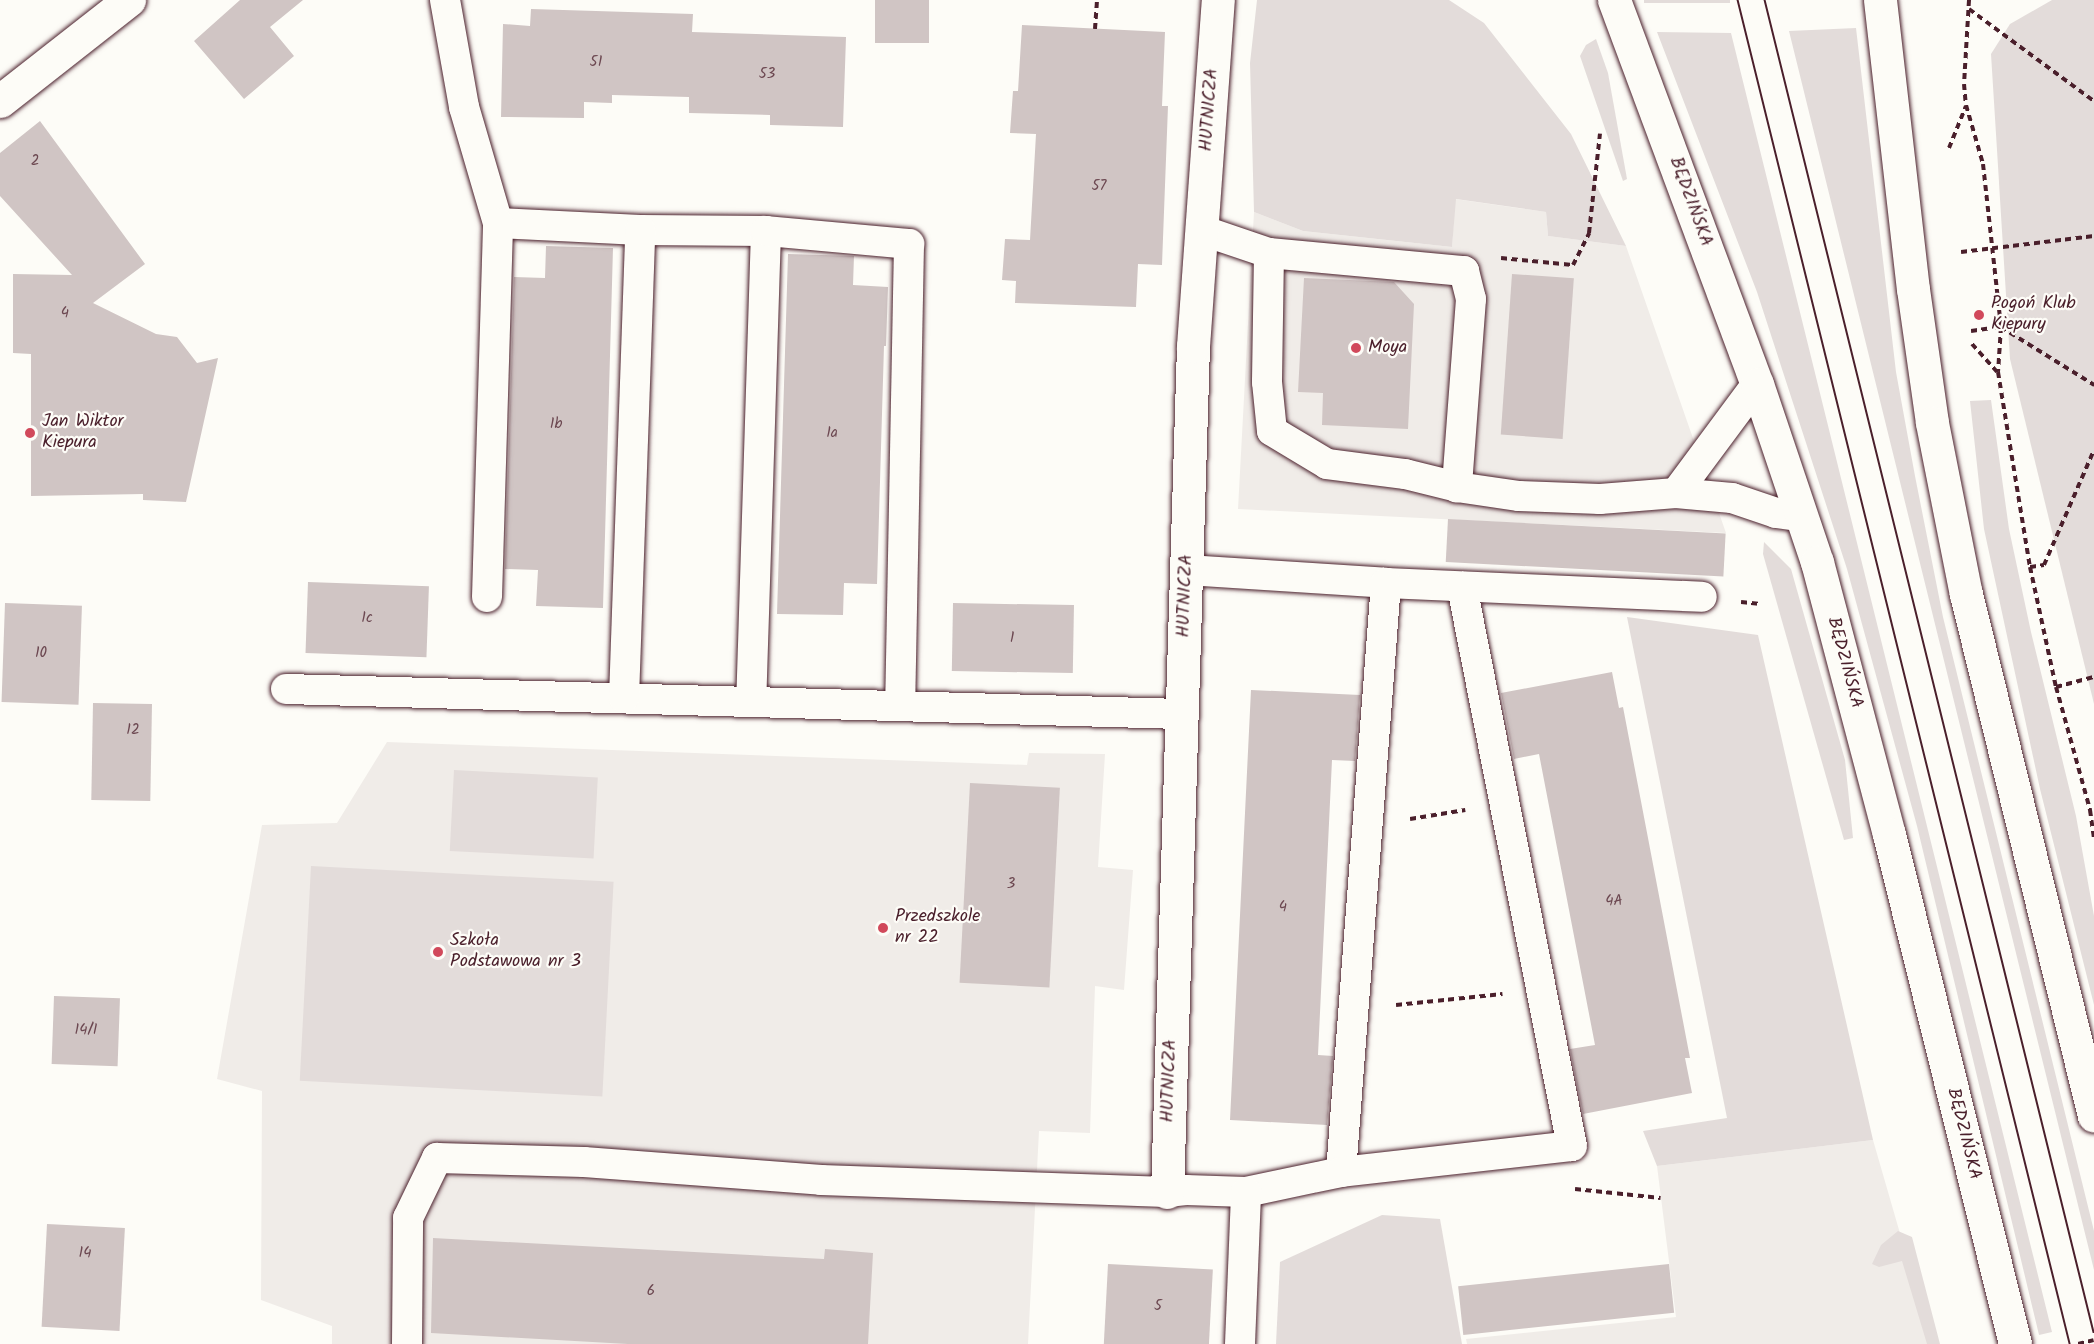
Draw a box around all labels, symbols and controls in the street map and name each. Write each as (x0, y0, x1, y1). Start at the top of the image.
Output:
house number: 51 (590, 54, 602, 72)
house number: 53 (759, 66, 775, 84)
street label: HUTNICZA (1196, 68, 1224, 152)
house number: 2 (31, 153, 39, 171)
street label: BĘDZIŃSKA (1664, 154, 1716, 250)
house number: 57 (1092, 178, 1106, 196)
place label: Pogoń Klub Kiepury (1991, 294, 2076, 336)
house number: 4 (61, 305, 69, 323)
marker: Pogoń Klub Kiepury (1972, 308, 1986, 322)
place label: Moya (1368, 337, 1407, 359)
marker: Moya (1349, 341, 1363, 355)
place label: Jan Wiktor Kiepura (42, 412, 124, 454)
house number: 1b (550, 416, 562, 434)
house number: 1a (826, 425, 838, 443)
marker: Jan Wiktor Kiepura (23, 426, 37, 440)
street label: HUTNICZA (1174, 554, 1198, 638)
house number: 1c (361, 610, 373, 628)
street label: BĘDZIŃSKA (1821, 615, 1867, 711)
house number: 1 (1010, 630, 1014, 648)
house number: 10 (35, 645, 47, 663)
house number: 12 (126, 722, 140, 740)
house number: 3 (1007, 876, 1015, 894)
house number: 4A (1605, 893, 1623, 911)
house number: 4 (1279, 899, 1287, 917)
place label: Przedszkole nr 22 (895, 907, 980, 950)
marker: Przedszkole nr 22 (876, 921, 890, 935)
place label: Szkoła Podstawowa nr 3 (450, 931, 581, 974)
marker: Szkoła Podstawowa nr 3 (431, 945, 445, 959)
house number: 14/I (75, 1022, 97, 1040)
street label: HUTNICZA (1158, 1039, 1182, 1123)
street label: BĘDZIŃSKA (1941, 1086, 1985, 1182)
house number: 14 (79, 1245, 91, 1263)
house number: 6 (647, 1283, 655, 1301)
house number: 5 (1154, 1298, 1162, 1316)

